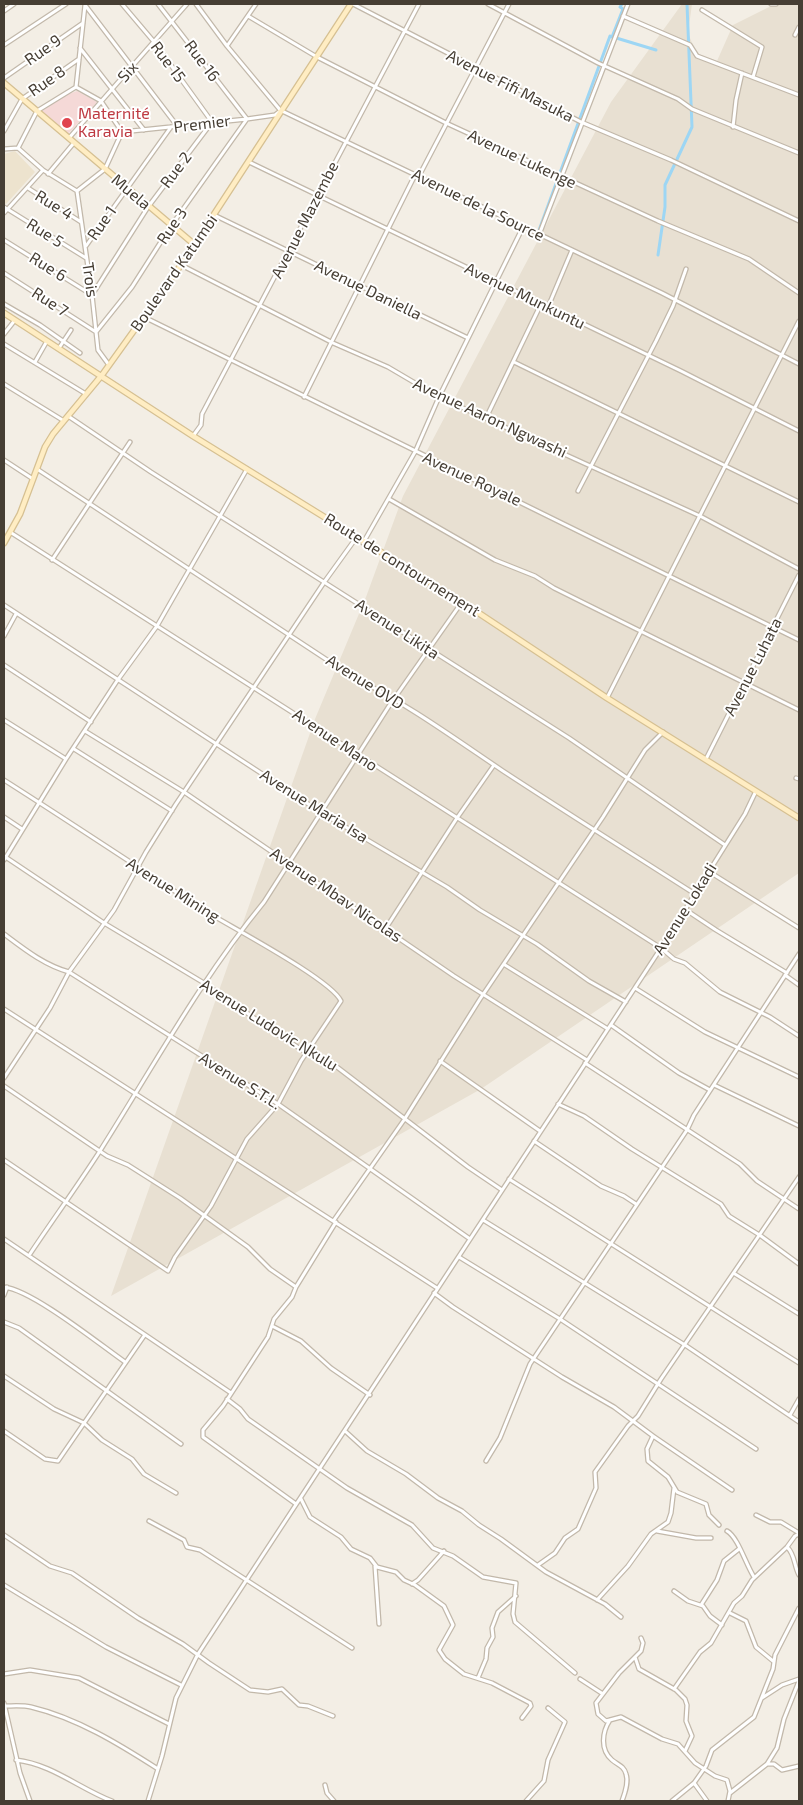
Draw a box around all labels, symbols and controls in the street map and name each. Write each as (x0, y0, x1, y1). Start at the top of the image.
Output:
street label: Rue 9 (21, 31, 65, 69)
street label: Rue 16 (180, 37, 224, 85)
street label: Rue 15 (146, 38, 190, 86)
street label: Avenue Fifi Masuka (443, 46, 577, 126)
street label: Six (114, 58, 142, 86)
street label: Rue 8 (25, 61, 69, 101)
place label: Maternité Karavia (78, 104, 150, 142)
street label: Premier (172, 111, 232, 137)
marker: Maternité Karavia (60, 116, 74, 130)
street label: Avenue Lukenge (465, 125, 579, 193)
street label: Rue 2 (156, 148, 196, 192)
street label: Avenue Mazembe (267, 158, 343, 282)
street label: Avenue de la Source (408, 165, 548, 245)
street label: Muela (107, 170, 155, 214)
street label: Rue 4 (32, 186, 76, 224)
street label: Rue 1 (83, 202, 121, 244)
street label: Rue 3 (153, 204, 191, 248)
street label: Boulevard Katumbi (127, 211, 221, 335)
street label: Rue 5 (23, 214, 67, 252)
street label: Rue 6 (26, 248, 70, 286)
street label: Avenue Daniella (311, 256, 425, 324)
street label: Avenue Munkuntu (462, 259, 588, 333)
street label: Trois (78, 261, 102, 299)
street label: Rue 7 (28, 283, 72, 321)
street label: Avenue Aaron Ngwashi (410, 374, 570, 462)
street label: Avenue Royale (420, 448, 524, 510)
street label: Route de contournement (320, 509, 484, 621)
street label: Avenue Likita (351, 595, 443, 663)
street label: Avenue Luhata (720, 615, 786, 719)
street label: Avenue OVD (323, 651, 407, 713)
street label: Avenue Mano (289, 705, 381, 775)
street label: Avenue Maria Isa (256, 765, 372, 847)
street label: Avenue Mbav Nicolas (266, 844, 406, 946)
street label: Avenue Mining (123, 854, 223, 926)
street label: Avenue Lokadi (649, 860, 721, 958)
street label: Avenue Ludovic Nkulu (197, 975, 341, 1075)
street label: Avenue S.T.L. (196, 1048, 284, 1114)

